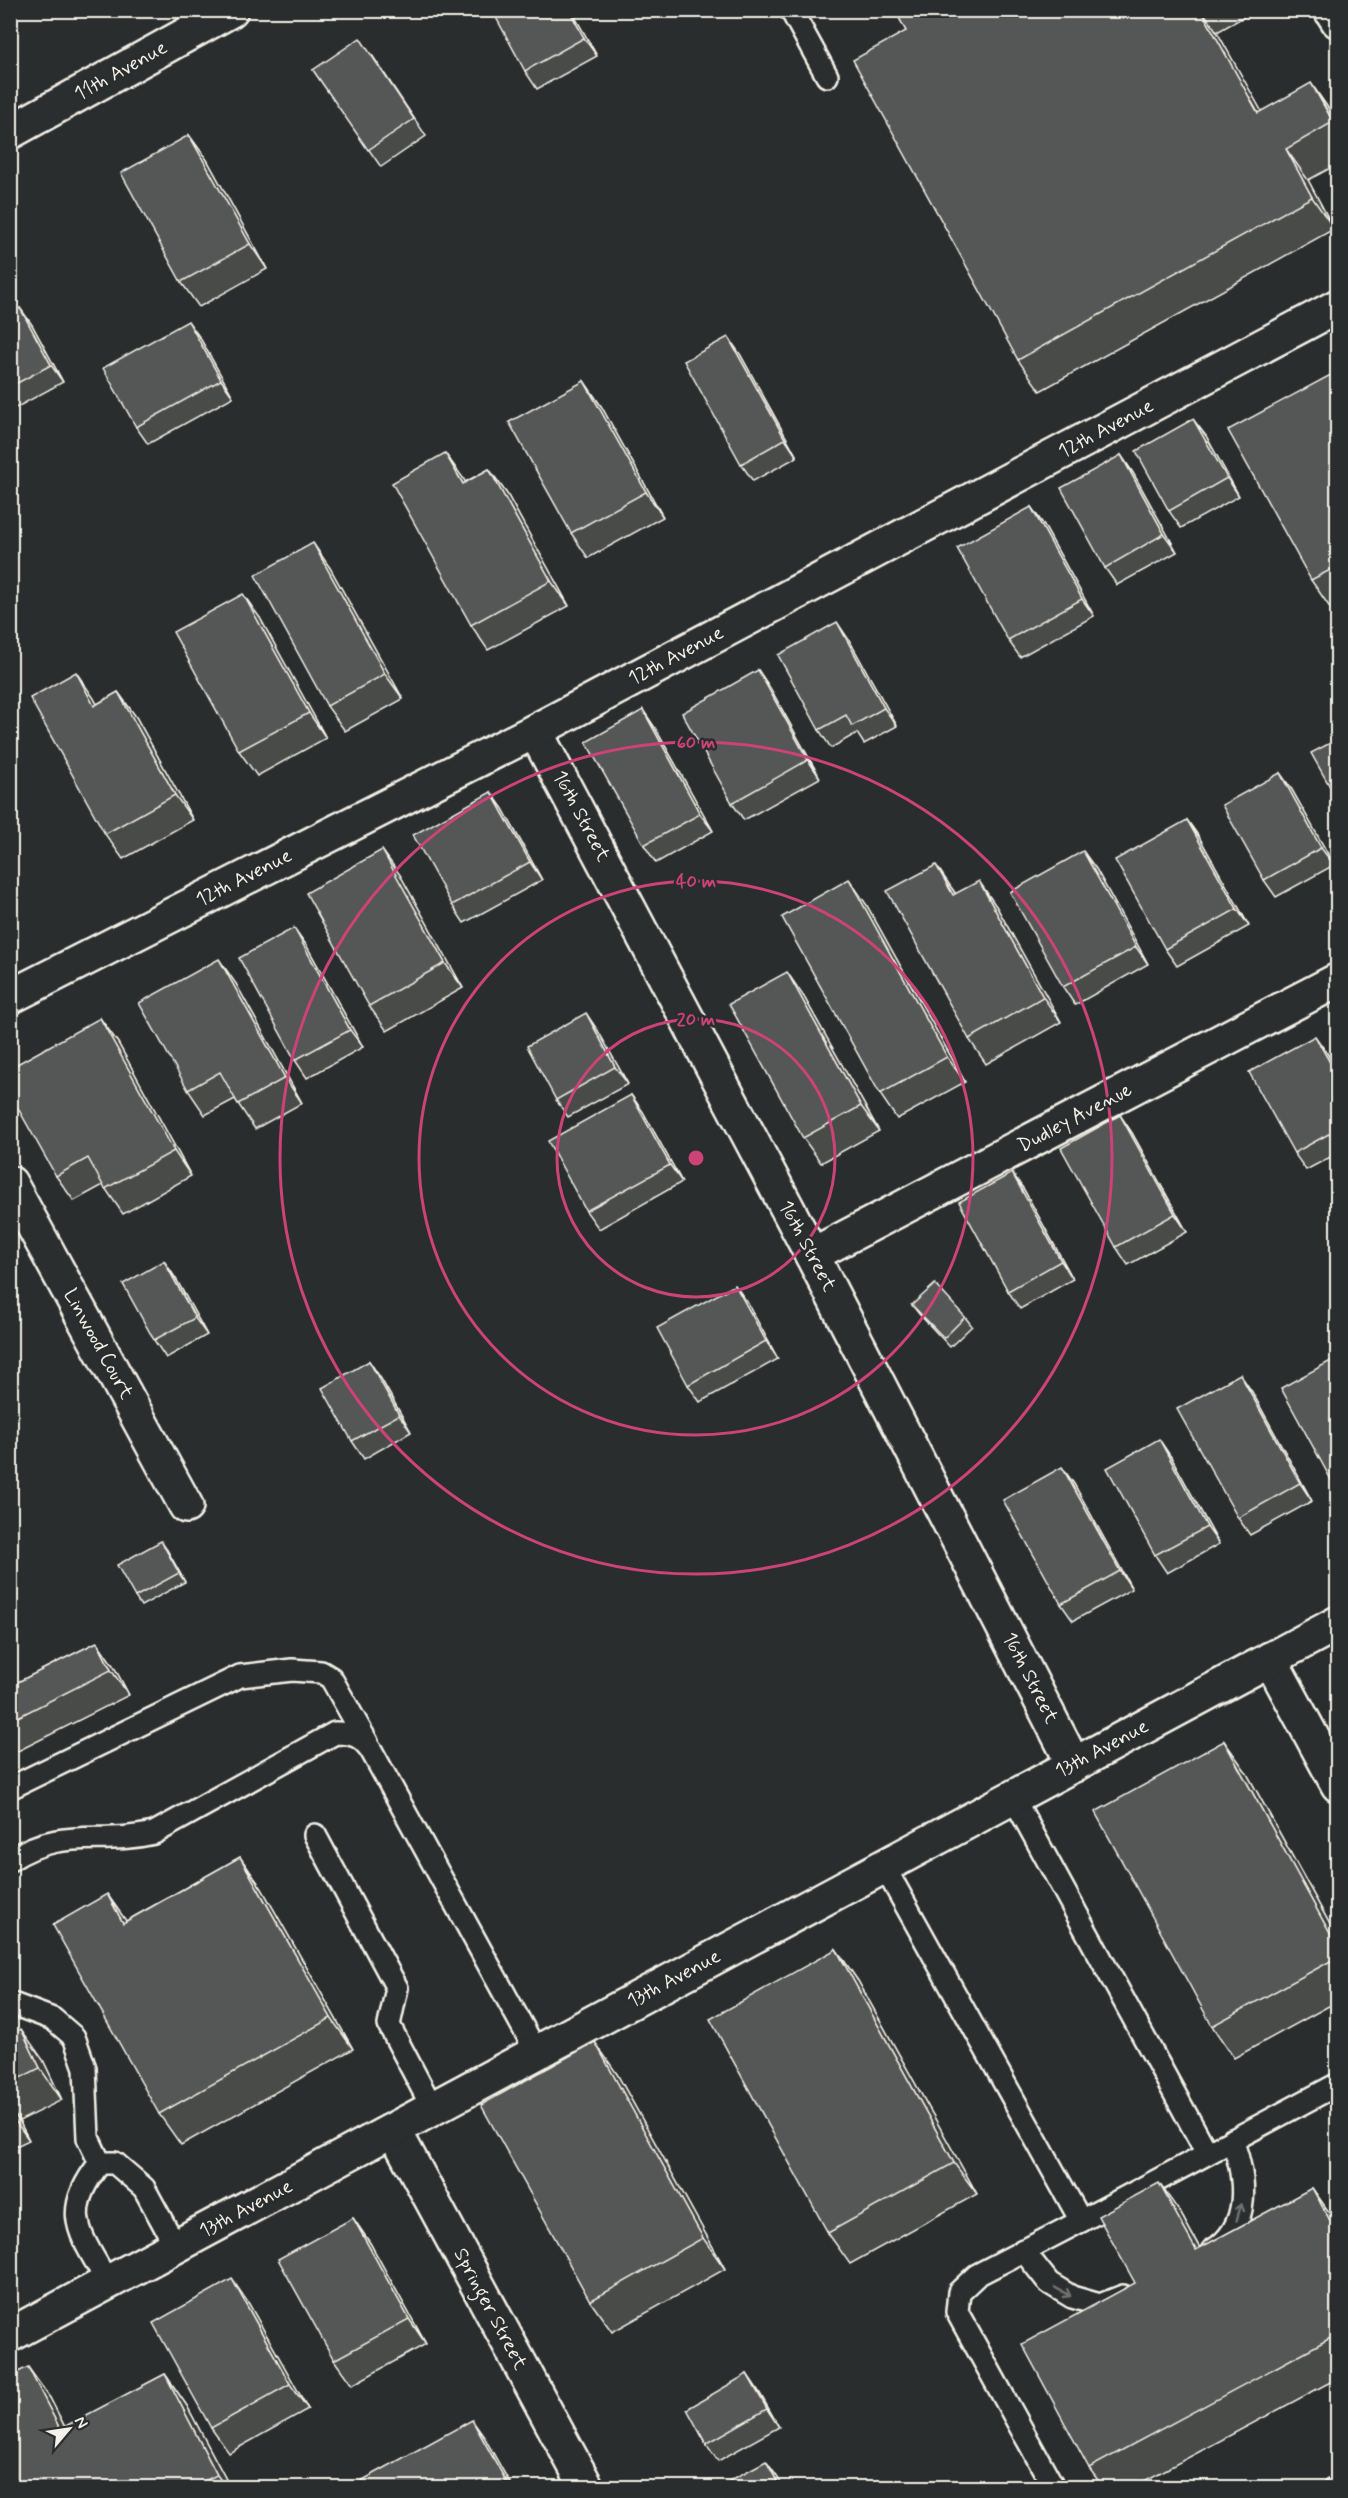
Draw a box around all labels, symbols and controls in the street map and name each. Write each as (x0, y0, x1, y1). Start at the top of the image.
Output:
street label: 11th Avenue (70, 34, 172, 108)
street label: 12th Avenue (1054, 392, 1159, 465)
street label: 12th Avenue (624, 619, 729, 692)
text: 60 m (677, 731, 715, 755)
street label: 16th Street (546, 766, 616, 866)
street label: 12th Avenue (191, 842, 297, 914)
text: 40 m (676, 870, 716, 894)
text: 20 m (677, 1008, 715, 1032)
street label: Dudley Avenue (1013, 1077, 1137, 1159)
centre of rings (686, 1148, 706, 1168)
street label: 16th Street (772, 1196, 842, 1296)
street label: Linwood Court (56, 1284, 140, 1404)
street label: 16th Street (995, 1628, 1065, 1729)
street label: 13th Avenue (1050, 1713, 1154, 1785)
street label: 13th Avenue (622, 1943, 726, 2015)
street label: 13th Avenue (194, 2173, 298, 2245)
one-way arrow (1234, 2203, 1245, 2222)
street label: Springer Street (445, 2243, 534, 2376)
one-way arrow (1054, 2287, 1072, 2298)
north arrow (39, 2399, 99, 2459)
text: N (69, 2413, 93, 2432)

